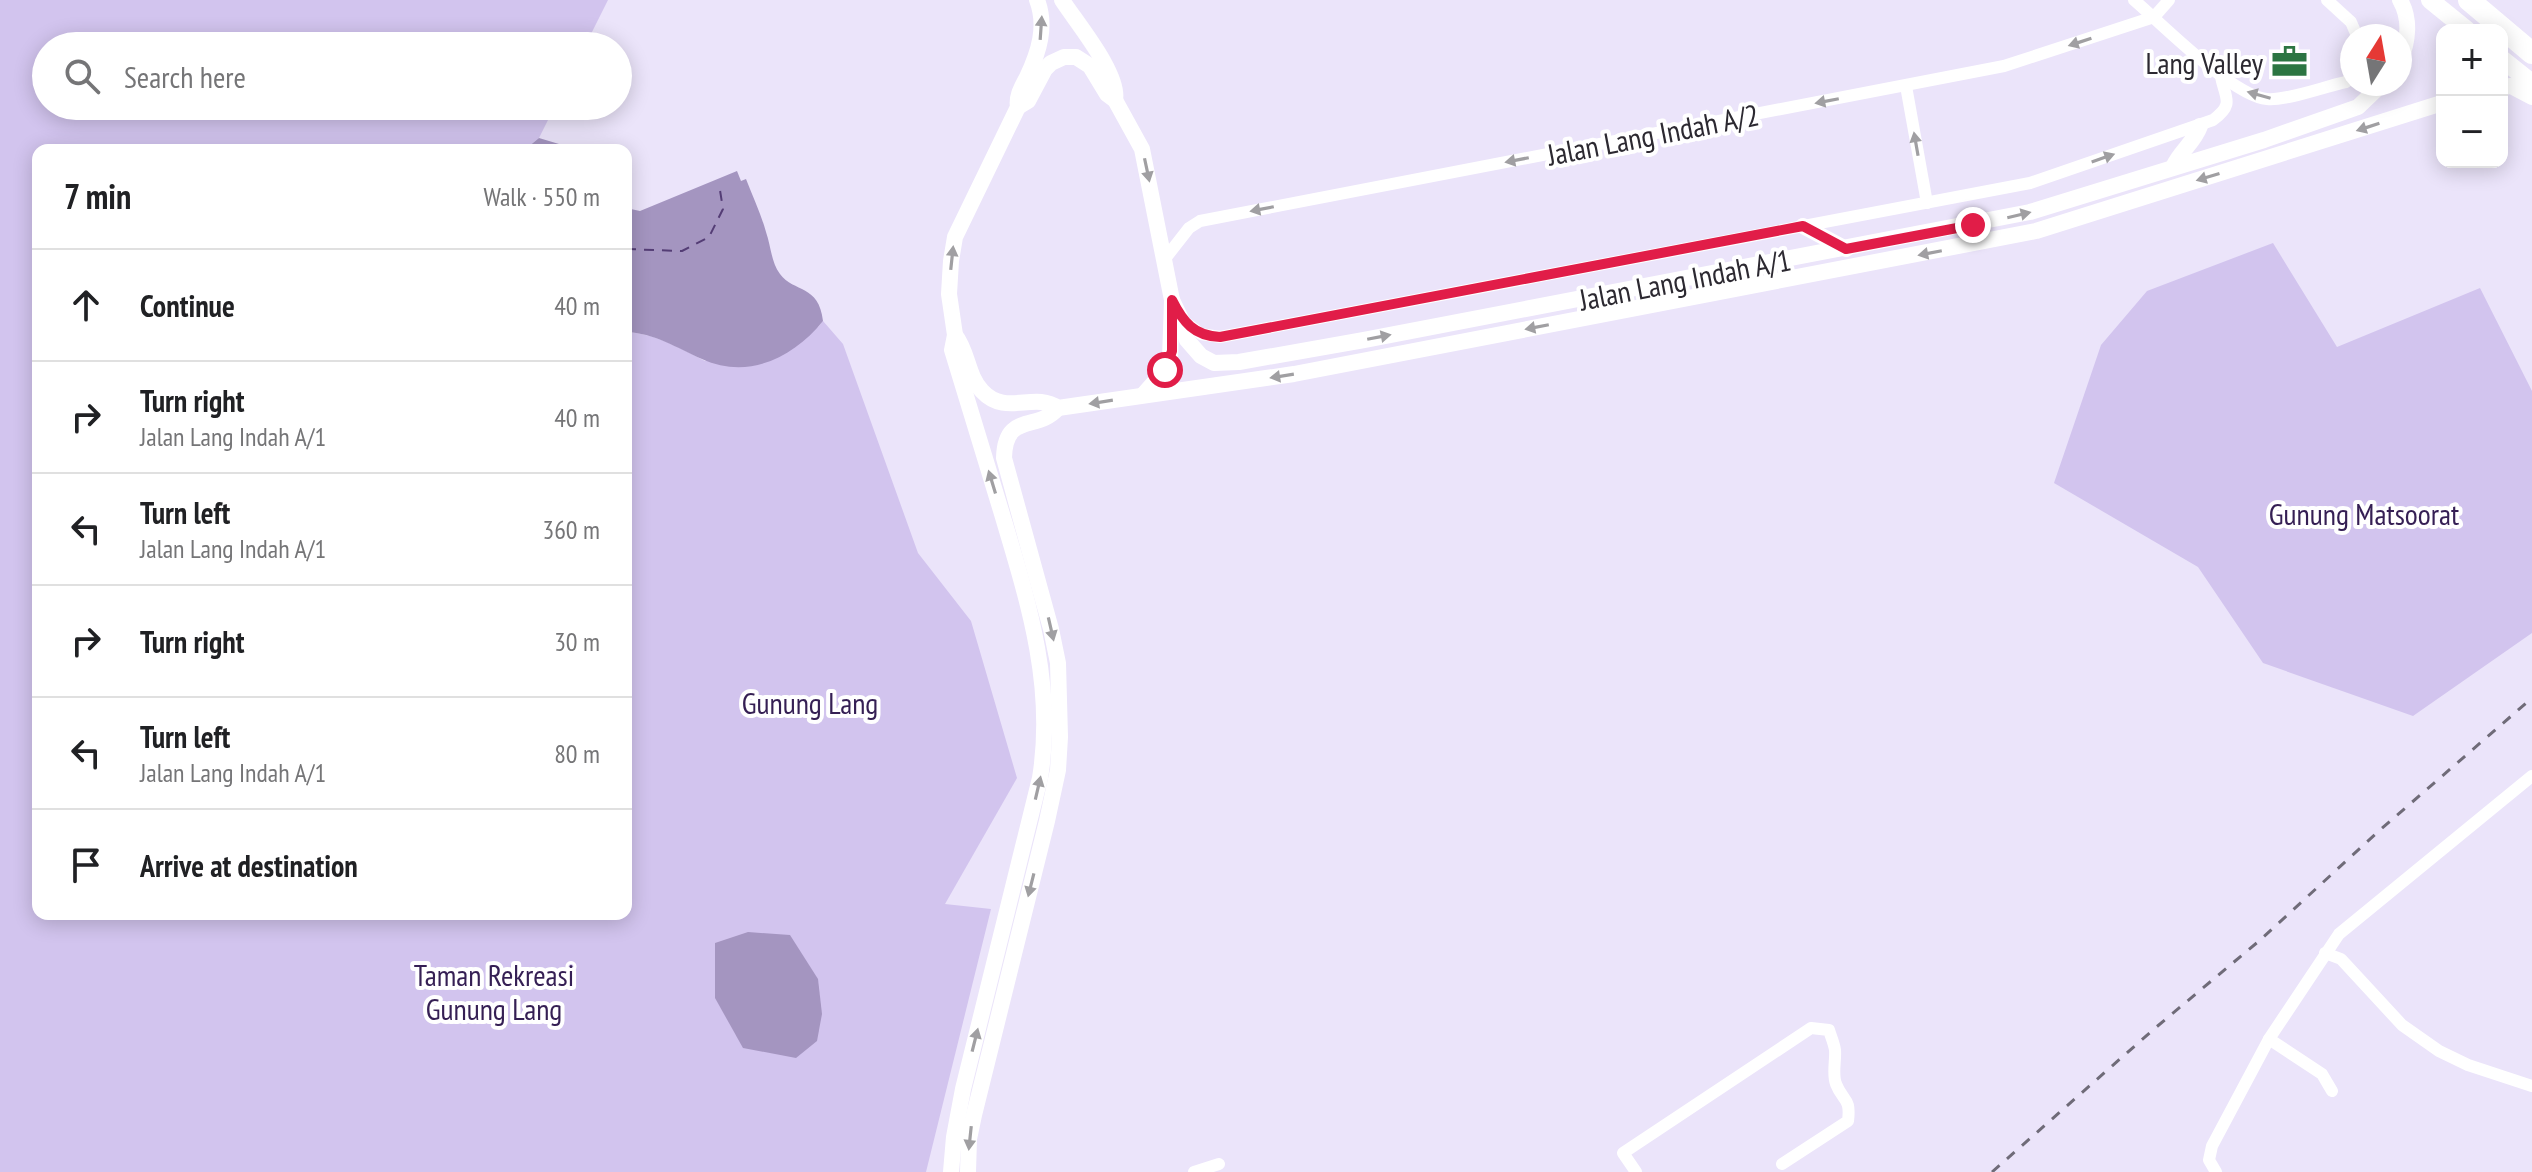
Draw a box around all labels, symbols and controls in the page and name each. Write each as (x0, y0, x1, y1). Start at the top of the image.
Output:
one-way arrow (1035, 15, 1048, 40)
north arrow (2340, 24, 2412, 96)
map controls (2436, 24, 2508, 168)
button: + (2436, 24, 2508, 96)
search box (32, 32, 632, 120)
one-way arrow (2068, 36, 2092, 48)
place label: Lang Valley (2145, 43, 2264, 82)
office icon: Lang Valley (2270, 43, 2308, 81)
icon: search (60, 54, 104, 98)
text: Search here (124, 57, 246, 96)
one-way arrow (2246, 89, 2271, 101)
street label: Jalan Lang Indah A/2 (1543, 94, 1762, 174)
one-way arrow (1815, 95, 1840, 108)
button: − (2436, 96, 2508, 168)
one-way arrow (2355, 121, 2379, 133)
one-way arrow (1910, 131, 1922, 156)
one-way arrow (2091, 152, 2115, 164)
one-way arrow (1504, 155, 1529, 167)
one-way arrow (1142, 158, 1154, 183)
one-way arrow (2196, 172, 2220, 184)
text: 7 min (64, 174, 131, 218)
text: Walk · 550 m (483, 180, 600, 213)
one-way arrow (1249, 203, 1274, 216)
route end (1955, 207, 1991, 243)
one-way arrow (2007, 208, 2032, 220)
street label: Jalan Lang Indah A/1 (1575, 239, 1794, 319)
one-way arrow (945, 245, 958, 270)
one-way arrow (1918, 247, 1943, 260)
icon: ahead (64, 283, 108, 327)
text: Continue (140, 286, 235, 325)
text: 40 m (554, 289, 600, 322)
one-way arrow (1525, 322, 1550, 334)
one-way arrow (1366, 331, 1391, 343)
route start (1147, 352, 1183, 388)
one-way arrow (1269, 370, 1294, 383)
text: Turn right (140, 381, 244, 420)
icon: right (64, 395, 108, 439)
one-way arrow (1088, 396, 1113, 409)
text: 40 m (554, 401, 600, 434)
text: Jalan Lang Indah A/1 (140, 420, 326, 453)
one-way arrow (985, 469, 998, 493)
text: Turn left (140, 493, 230, 532)
park label: Gunung Matsoorat (2269, 494, 2460, 533)
icon: left (64, 507, 108, 551)
text: 360 m (542, 513, 600, 546)
text: Jalan Lang Indah A/1 (140, 532, 326, 565)
one-way arrow (1045, 617, 1058, 642)
icon: right (64, 619, 108, 663)
text: Turn right (140, 622, 244, 661)
text: 30 m (554, 625, 600, 658)
park label: Gunung Lang (742, 683, 878, 722)
text: Turn left (140, 717, 230, 756)
icon: left (64, 731, 108, 775)
text: 80 m (554, 737, 600, 770)
text: Jalan Lang Indah A/1 (140, 756, 326, 789)
one-way arrow (1032, 775, 1044, 800)
icon: arrive (64, 843, 108, 887)
text: Arrive at destination (140, 846, 358, 885)
one-way arrow (1024, 873, 1037, 898)
park label: Taman Rekreasi Gunung Lang (414, 955, 574, 1028)
one-way arrow (970, 1028, 982, 1053)
one-way arrow (964, 1126, 977, 1151)

